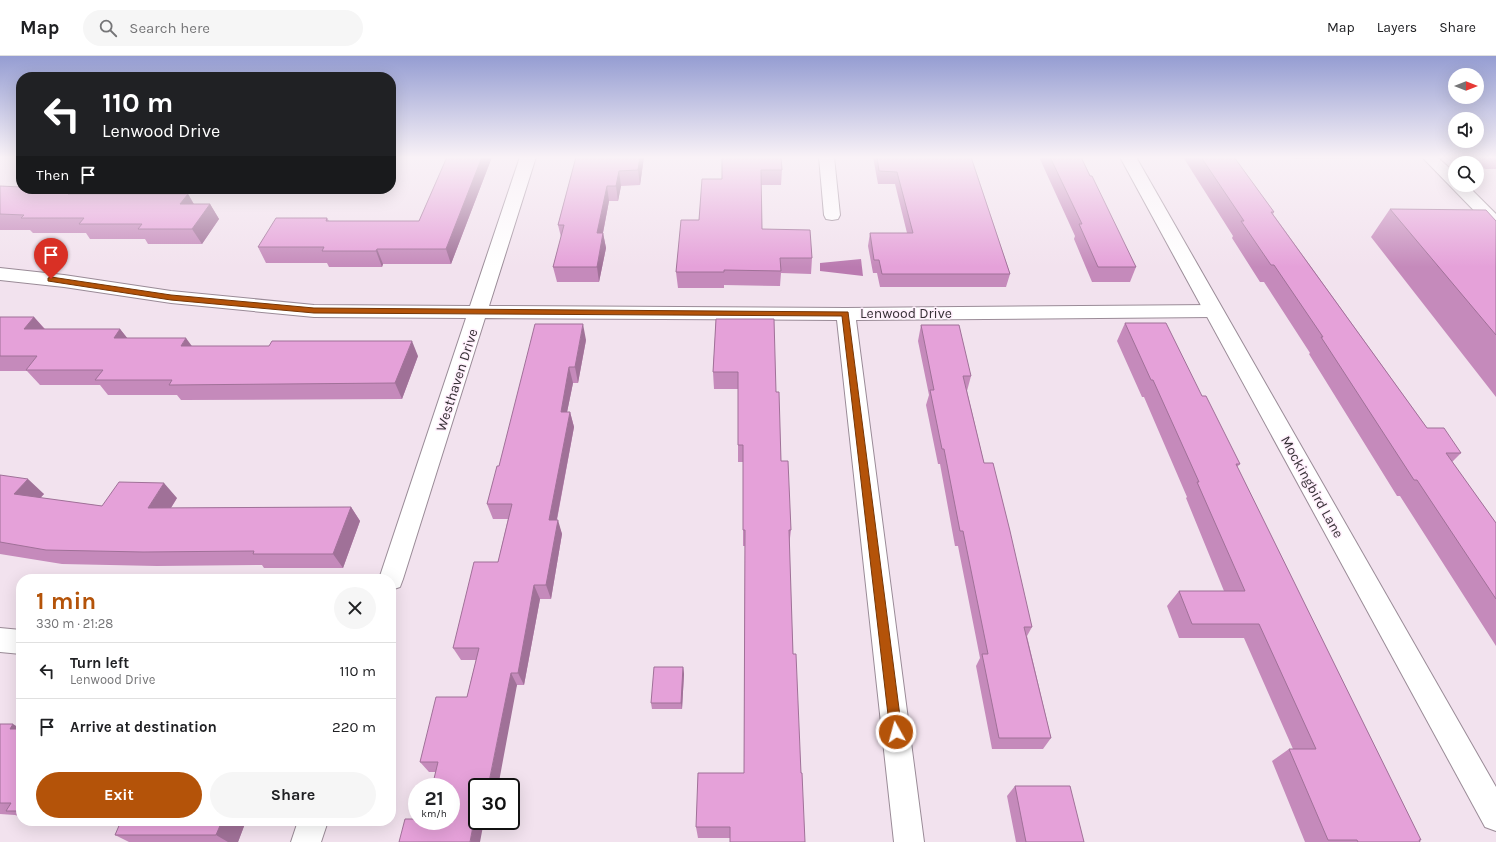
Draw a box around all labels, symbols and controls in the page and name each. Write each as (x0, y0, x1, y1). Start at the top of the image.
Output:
search box (83, 10, 363, 46)
text: Map (20, 17, 59, 39)
icon: search (97, 17, 119, 39)
text: Search here (129, 19, 210, 37)
text: Map (1327, 19, 1355, 36)
text: Layers (1377, 19, 1417, 36)
text: Share (1439, 19, 1476, 36)
north arrow (1448, 68, 1484, 104)
map controls (1448, 68, 1484, 192)
text: 110 m (102, 86, 173, 119)
icon: left (36, 88, 88, 140)
button: sound (1448, 112, 1484, 148)
text: Lenwood Drive (102, 120, 220, 142)
button: search (1448, 156, 1484, 192)
icon: arrive (77, 164, 99, 186)
text: Then (36, 166, 69, 184)
pin (34, 238, 68, 279)
icon: arrive (40, 244, 62, 266)
street label: Lenwood Drive (860, 305, 952, 322)
street label: Westhaven Drive (432, 327, 482, 433)
street label: Mockingbird Lane (1277, 433, 1347, 541)
text: 1 min (36, 587, 96, 615)
button: close (334, 587, 376, 629)
text: 330 m · 21:28 (36, 616, 113, 631)
text: Turn left (70, 654, 129, 672)
icon: left (36, 660, 58, 682)
text: 110 m (340, 662, 376, 680)
text: Lenwood Drive (70, 672, 155, 687)
position arrow (875, 711, 917, 753)
icon: arrive (36, 716, 58, 738)
text: Arrive at destination (70, 718, 217, 736)
text: 220 m (332, 718, 376, 736)
button: Exit (36, 772, 202, 818)
button: Share (210, 772, 376, 818)
speed limit sign: 30 (468, 778, 520, 830)
text: 21 (424, 787, 444, 810)
text: km/h (421, 808, 447, 820)

